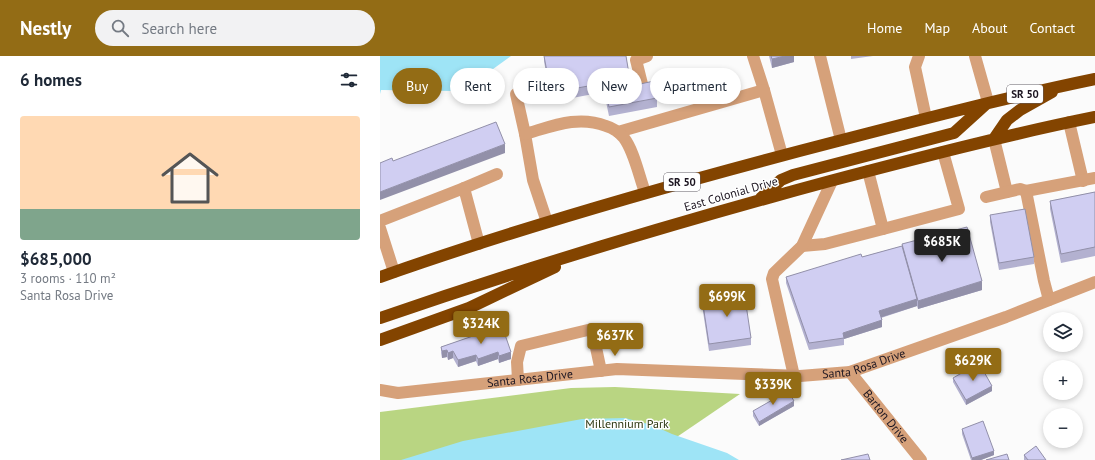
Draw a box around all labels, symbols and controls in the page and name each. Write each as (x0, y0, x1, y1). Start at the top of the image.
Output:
search box (95, 10, 375, 46)
text: Nestly (20, 16, 71, 40)
icon: search (109, 17, 131, 39)
text: Search here (141, 19, 217, 38)
text: Home (867, 19, 902, 37)
text: Map (924, 19, 950, 37)
text: About (972, 19, 1008, 37)
text: Contact (1030, 19, 1075, 37)
chip: Buy (392, 68, 442, 104)
chip: Rent (450, 68, 505, 104)
chip: Filters (513, 68, 579, 104)
chip: New (587, 68, 642, 104)
chip: Apartment (650, 68, 741, 104)
text: 6 homes (20, 69, 82, 91)
icon: filters (338, 69, 360, 91)
road number: SR 50 (1007, 85, 1043, 103)
icon: home (154, 142, 226, 214)
road number: SR 50 (664, 173, 700, 191)
street label: East Colonial Drive (682, 173, 779, 214)
pin: $685K (914, 229, 970, 263)
text: $685K (923, 233, 961, 250)
text: $685,000 (20, 248, 92, 270)
text: 3 rooms · 110 m² (20, 270, 116, 287)
pin: $699K (699, 284, 755, 318)
text: Santa Rosa Drive (20, 287, 113, 304)
text: $699K (708, 288, 746, 305)
pin: $324K (453, 311, 509, 345)
map controls (1043, 312, 1083, 448)
button: layers (1043, 312, 1083, 352)
text: $324K (462, 315, 500, 332)
pin: $637K (587, 323, 643, 357)
text: $637K (596, 327, 634, 344)
street label: Santa Rosa Drive (821, 345, 907, 381)
pin: $629K (945, 348, 1001, 382)
text: $629K (954, 352, 992, 369)
button: + (1043, 360, 1083, 400)
street label: Santa Rosa Drive (486, 366, 574, 390)
pin: $339K (745, 372, 801, 406)
text: $339K (754, 376, 792, 393)
street label: Barton Drive (860, 386, 912, 446)
button: − (1043, 408, 1083, 448)
park label: Millennium Park (585, 416, 669, 431)

